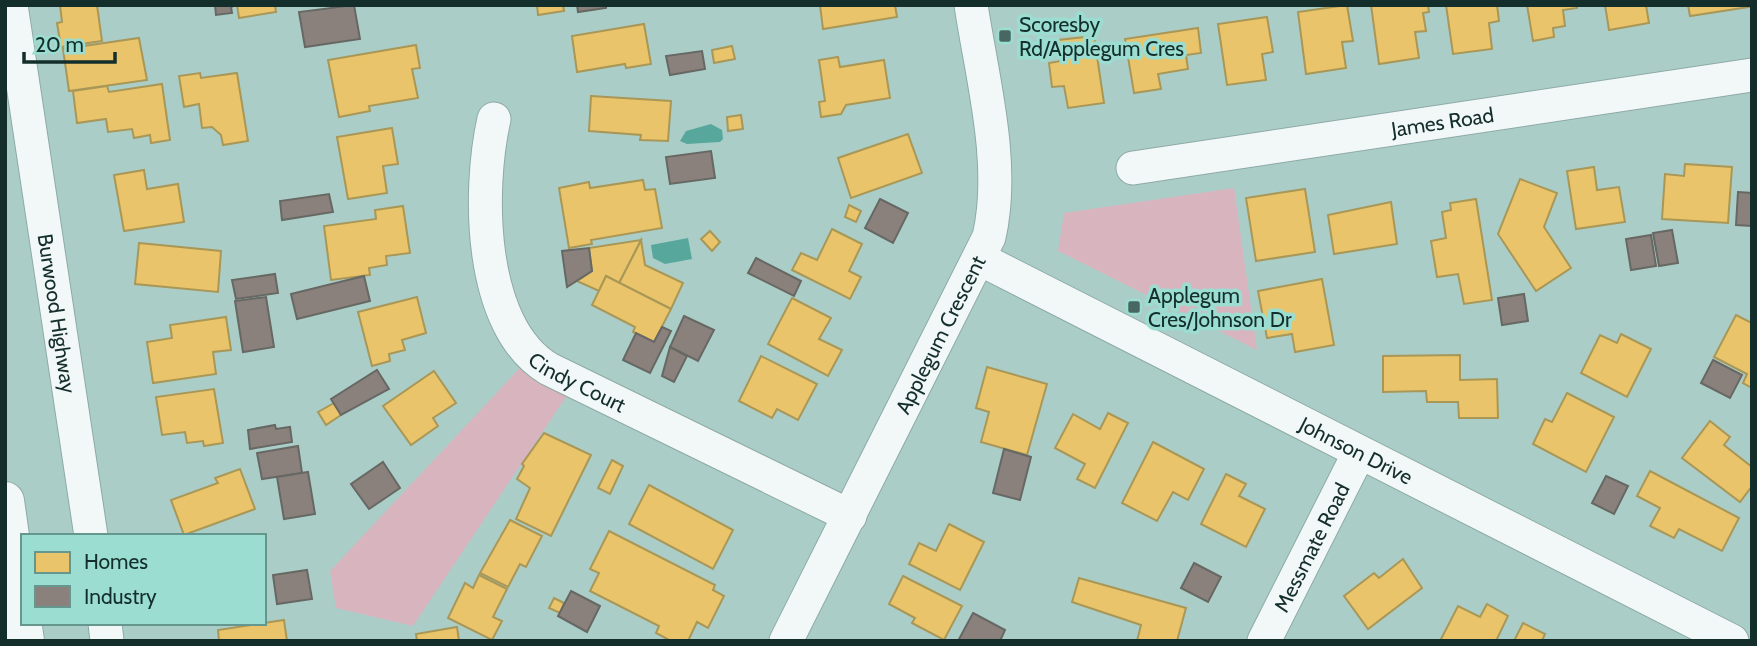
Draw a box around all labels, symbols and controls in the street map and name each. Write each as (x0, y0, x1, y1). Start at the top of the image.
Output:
place label: Scoresby Rd/Applegum Cres (1019, 12, 1184, 61)
scale bar (24, 21, 116, 65)
marker: Scoresby Rd/Applegum Cres (997, 28, 1013, 44)
text: 20 m (35, 32, 84, 57)
street label: James Road (1389, 101, 1496, 142)
street label: Burwood Highway (33, 232, 82, 395)
street label: Applegum Crescent (890, 251, 990, 418)
place label: Applegum Cres/Johnson Dr (1148, 283, 1292, 332)
marker: Applegum Cres/Johnson Dr (1126, 299, 1142, 315)
street label: Cindy Court (524, 346, 630, 417)
street label: Johnson Drive (1295, 411, 1417, 489)
street label: Messmate Road (1268, 479, 1354, 616)
legend (21, 534, 266, 625)
text: Homes (84, 549, 148, 574)
text: Industry (84, 584, 157, 609)

